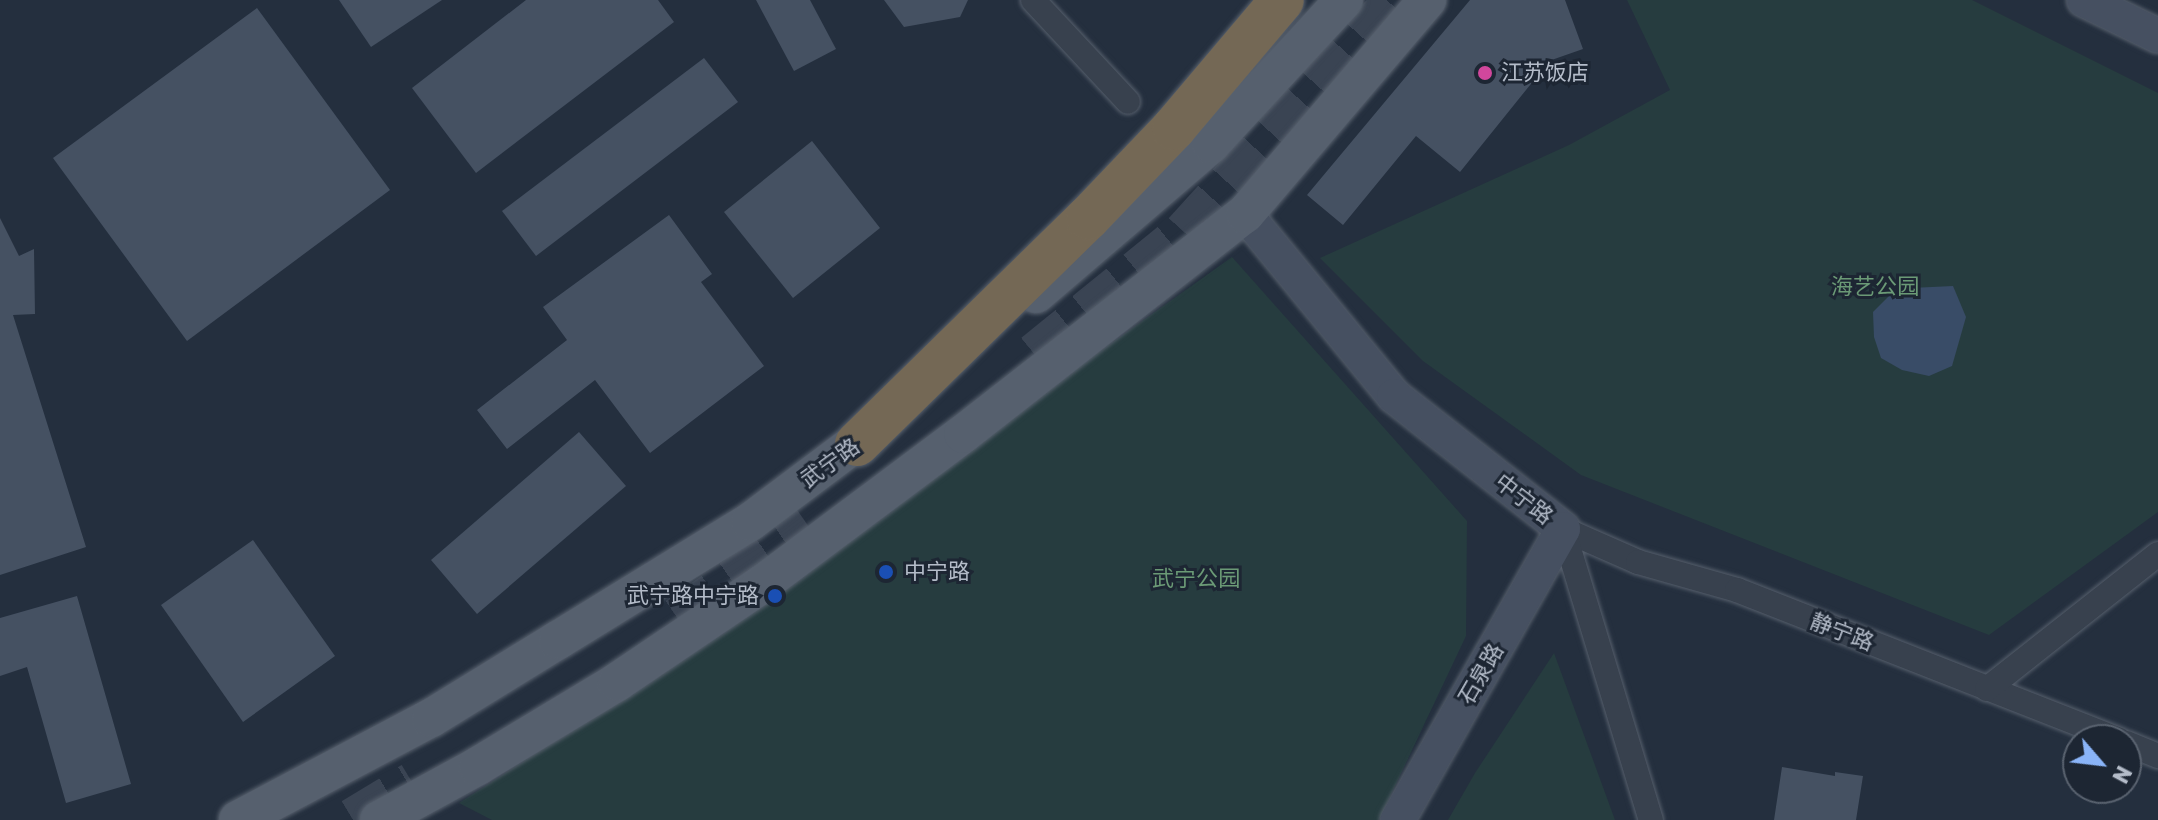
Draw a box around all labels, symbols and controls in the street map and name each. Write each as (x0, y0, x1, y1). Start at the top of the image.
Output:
place label: 江苏饭店 (1501, 60, 1589, 86)
marker: 江苏饭店 (1476, 64, 1494, 82)
park label: 海艺公园 (1831, 274, 1919, 300)
street label: 武宁路 (796, 433, 864, 493)
street label: 中宁路 (1490, 468, 1558, 530)
place label: 中宁路 (904, 559, 970, 585)
marker: 中宁路 (875, 561, 897, 583)
park label: 武宁公园 (1152, 566, 1240, 592)
place label: 武宁路中宁路 (627, 583, 759, 609)
marker: 武宁路中宁路 (766, 587, 784, 605)
street label: 静宁路 (1806, 608, 1878, 656)
street label: 石泉路 (1453, 639, 1509, 709)
north arrow (2062, 724, 2142, 804)
text: N (2106, 761, 2138, 788)

